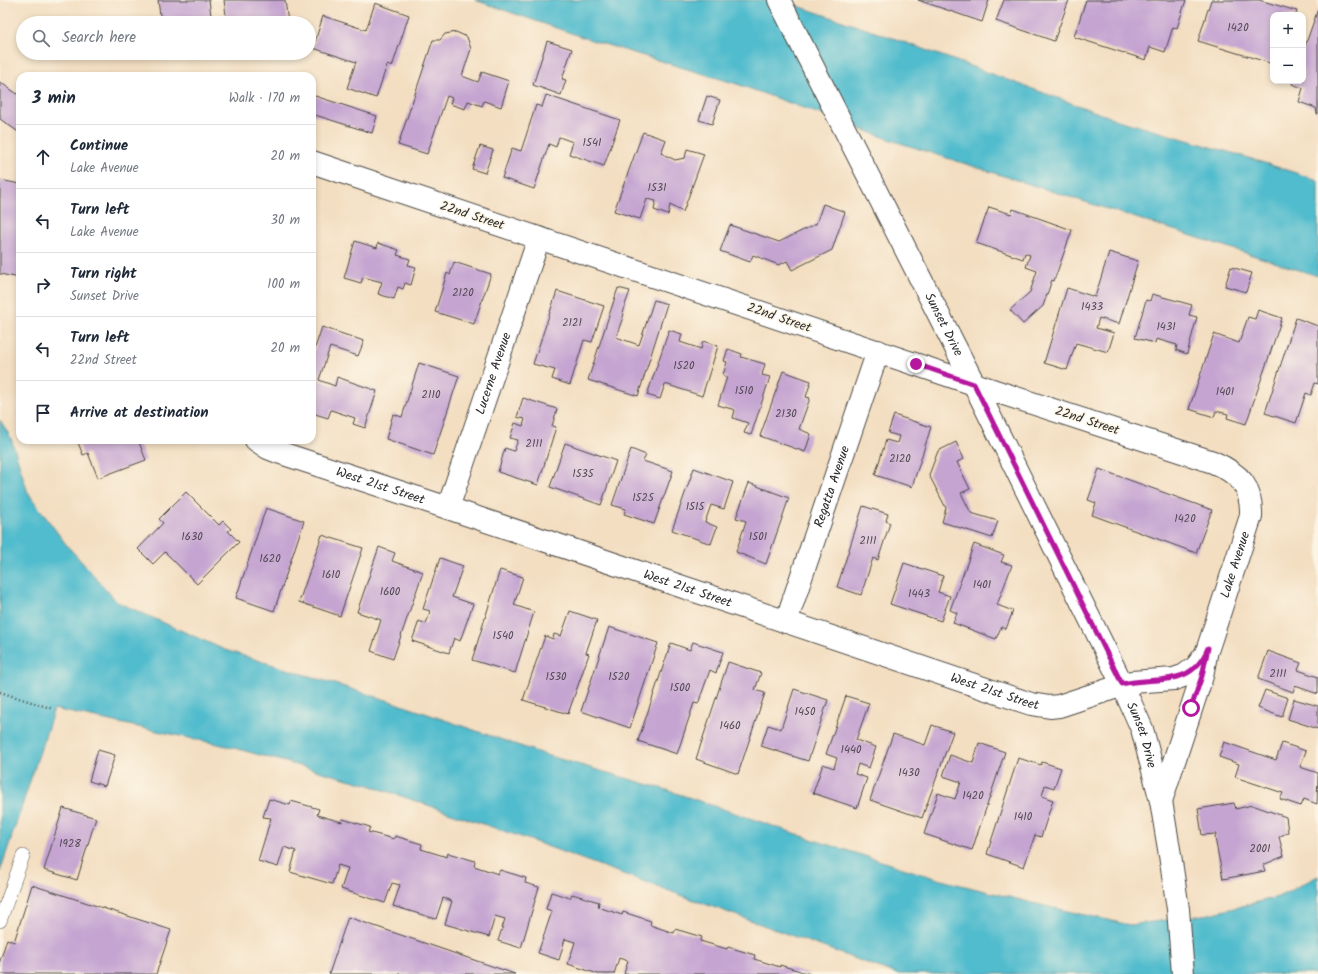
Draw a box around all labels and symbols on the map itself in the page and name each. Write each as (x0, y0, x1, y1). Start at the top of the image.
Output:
house number: 1420 (1227, 19, 1249, 37)
house number: 1541 (583, 134, 601, 152)
house number: 1531 (647, 179, 667, 197)
street label: 22nd Street (437, 196, 508, 237)
house number: 2120 (452, 284, 474, 302)
street label: Sunset Drive (919, 289, 969, 360)
street label: 22nd Street (744, 297, 815, 339)
house number: 1433 (1081, 298, 1103, 316)
house number: 2121 (562, 314, 582, 332)
house number: 1431 (1156, 318, 1176, 336)
street label: Lucerne Avenue (470, 329, 517, 417)
route end (907, 355, 925, 373)
house number: 1520 (673, 357, 695, 375)
house number: 1510 (735, 382, 754, 400)
house number: 1401 (1216, 383, 1234, 401)
house number: 2110 (422, 386, 441, 404)
street label: 22nd Street (1052, 401, 1123, 442)
house number: 2130 (775, 405, 797, 423)
house number: 2111 (526, 435, 542, 453)
street label: Regatta Avenue (808, 443, 856, 530)
house number: 2120 (889, 450, 911, 468)
street label: West 21st Street (333, 461, 428, 510)
house number: 1535 (572, 465, 595, 483)
house number: 1525 (632, 489, 655, 507)
house number: 1515 (686, 498, 705, 516)
house number: 1420 (1174, 510, 1196, 528)
house number: 1630 (181, 528, 203, 546)
house number: 1501 (749, 528, 767, 546)
street label: Lake Avenue (1215, 529, 1256, 601)
house number: 2111 (860, 532, 876, 550)
house number: 1620 (259, 550, 281, 568)
street label: West 21st Street (641, 564, 736, 614)
house number: 1610 (322, 566, 341, 584)
house number: 1401 (973, 576, 991, 594)
house number: 1600 (380, 583, 401, 601)
house number: 1443 (908, 585, 930, 603)
house number: 1540 (493, 627, 514, 645)
house number: 2111 (1270, 665, 1286, 683)
street label: West 21st Street (948, 667, 1041, 716)
house number: 1530 (545, 668, 567, 686)
house number: 1520 (608, 668, 630, 686)
house number: 1500 (670, 679, 691, 697)
street label: Sunset Drive (1121, 698, 1162, 771)
route start (1182, 699, 1200, 717)
house number: 1450 (795, 703, 816, 721)
house number: 1460 (719, 717, 741, 735)
house number: 1440 (840, 741, 862, 759)
house number: 1430 (898, 764, 920, 782)
house number: 1420 (962, 787, 984, 805)
house number: 1410 (1014, 808, 1033, 826)
house number: 1928 (59, 835, 81, 853)
house number: 2001 (1250, 840, 1270, 858)

